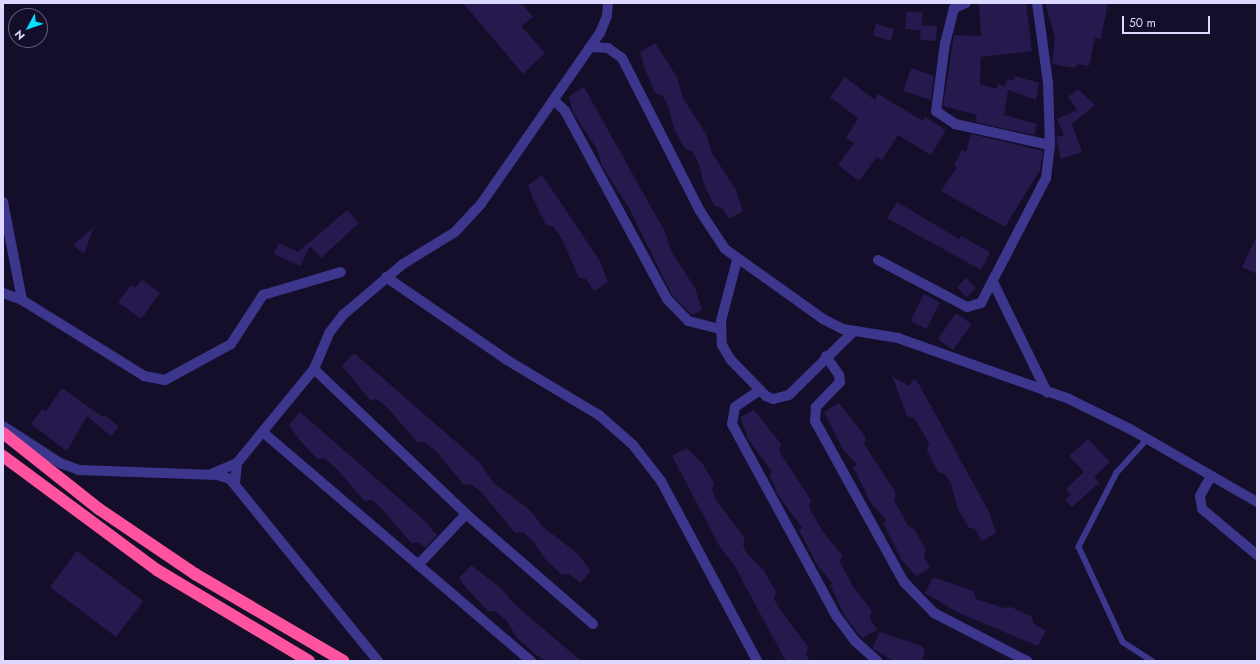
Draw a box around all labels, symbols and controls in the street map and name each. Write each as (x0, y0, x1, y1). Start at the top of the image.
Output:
north arrow (8, 8, 48, 48)
scale bar (1124, 8, 1212, 34)
text: 50 m (1129, 14, 1156, 32)
text: N (11, 27, 29, 44)

